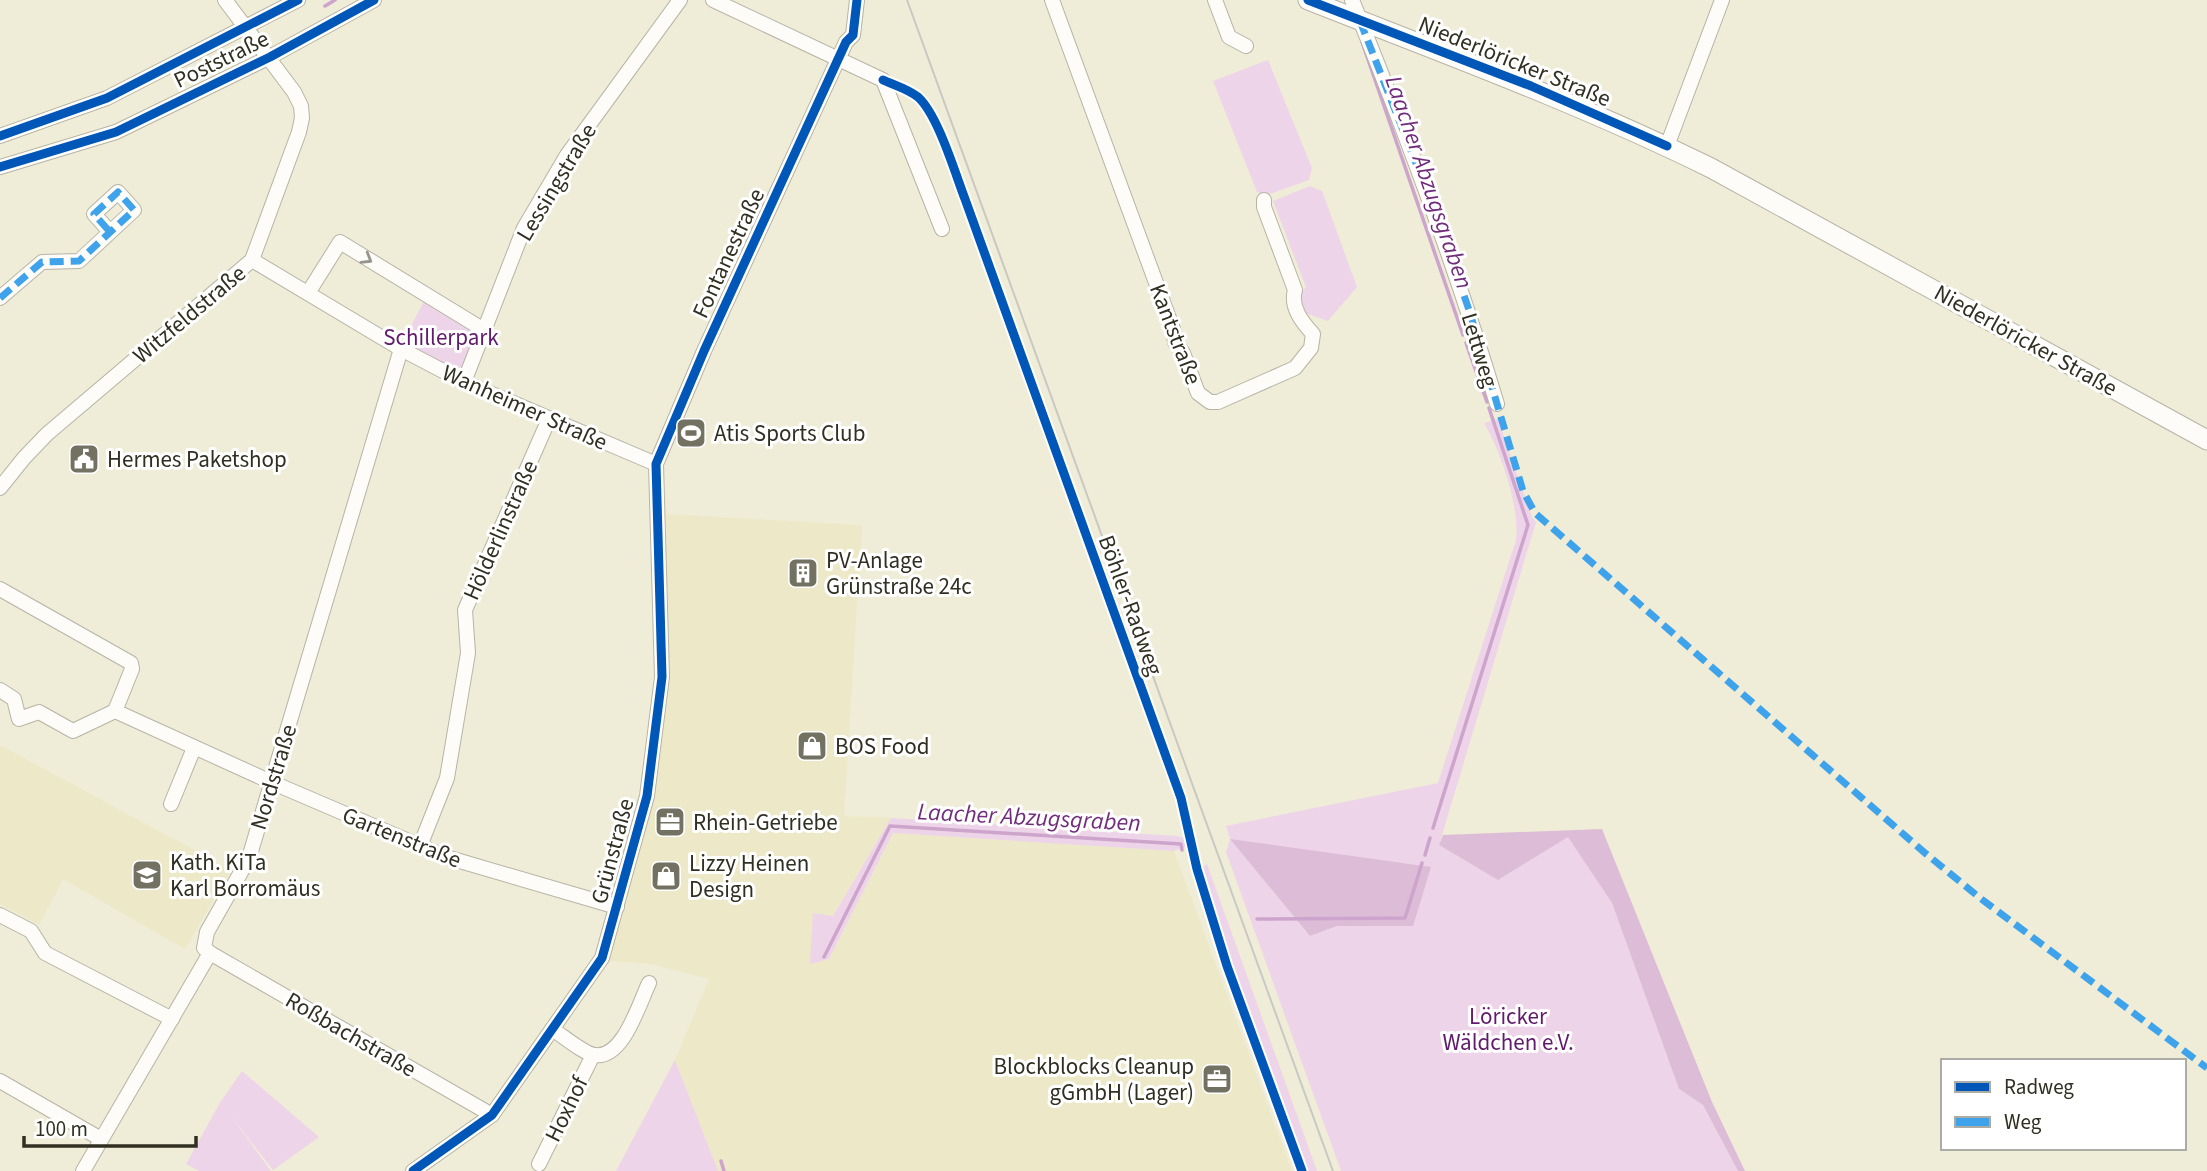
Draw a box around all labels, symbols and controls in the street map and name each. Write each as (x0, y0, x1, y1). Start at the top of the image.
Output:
street label: Niederlöricker Straße (1414, 8, 1616, 115)
street label: Poststraße (168, 22, 274, 97)
water label: Laacher Abzugsgraben (1376, 71, 1481, 294)
street label: Lessingstraße (508, 117, 605, 247)
street label: Fontanestraße (684, 183, 773, 323)
one-way arrow (360, 251, 373, 264)
street label: Witzfeldstraße (126, 257, 253, 372)
street label: Niederlöricker Straße (1928, 276, 2123, 404)
street label: Kantstraße (1141, 279, 1210, 389)
street label: Lettweg (1453, 309, 1507, 392)
park label: Schillerpark (383, 321, 499, 354)
street label: Wanheimer Straße (437, 356, 613, 459)
sports icon: Atis Sports Club (674, 416, 708, 450)
place label: Atis Sports Club (714, 417, 865, 450)
public building icon: Hermes Paketshop (67, 442, 101, 476)
place label: Hermes Paketshop (107, 443, 287, 476)
street label: Hölderlinstraße (455, 455, 546, 606)
street label: Böhler-Radweg (1090, 530, 1171, 680)
place label: PV-Anlage Grünstraße 24c (826, 544, 972, 603)
building icon: PV-Anlage Grünstraße 24c (786, 556, 820, 590)
street label: Nordstraße (242, 720, 305, 834)
shop icon: BOS Food (795, 729, 829, 763)
place label: BOS Food (835, 730, 929, 763)
water label: Laacher Abzugsgraben (916, 794, 1142, 841)
street label: Grünstraße (583, 795, 642, 908)
street label: Gartenstraße (337, 799, 466, 876)
office icon: Rhein-Getriebe (653, 805, 687, 839)
place label: Rhein-Getriebe (693, 806, 838, 839)
place label: Kath. KiTa Karl Borromäus (170, 846, 320, 905)
place label: Lizzy Heinen Design (689, 847, 809, 906)
school or university icon: Kath. KiTa Karl Borromäus (130, 858, 164, 892)
shop icon: Lizzy Heinen Design (649, 859, 683, 893)
street label: Roßbachstraße (279, 984, 422, 1085)
park label: Löricker Wäldchen e.V. (1442, 1000, 1574, 1059)
place label: Blockblocks Cleanup gGmbH (Lager) (994, 1050, 1194, 1109)
legend (1941, 1059, 2186, 1150)
office icon: Blockblocks Cleanup gGmbH (Lager) (1200, 1062, 1234, 1096)
street label: Hoxhof (537, 1070, 597, 1147)
text: Radweg (2004, 1072, 2074, 1102)
scale bar (24, 1104, 196, 1148)
text: Weg (2004, 1107, 2042, 1137)
text: 100 m (35, 1114, 88, 1144)

